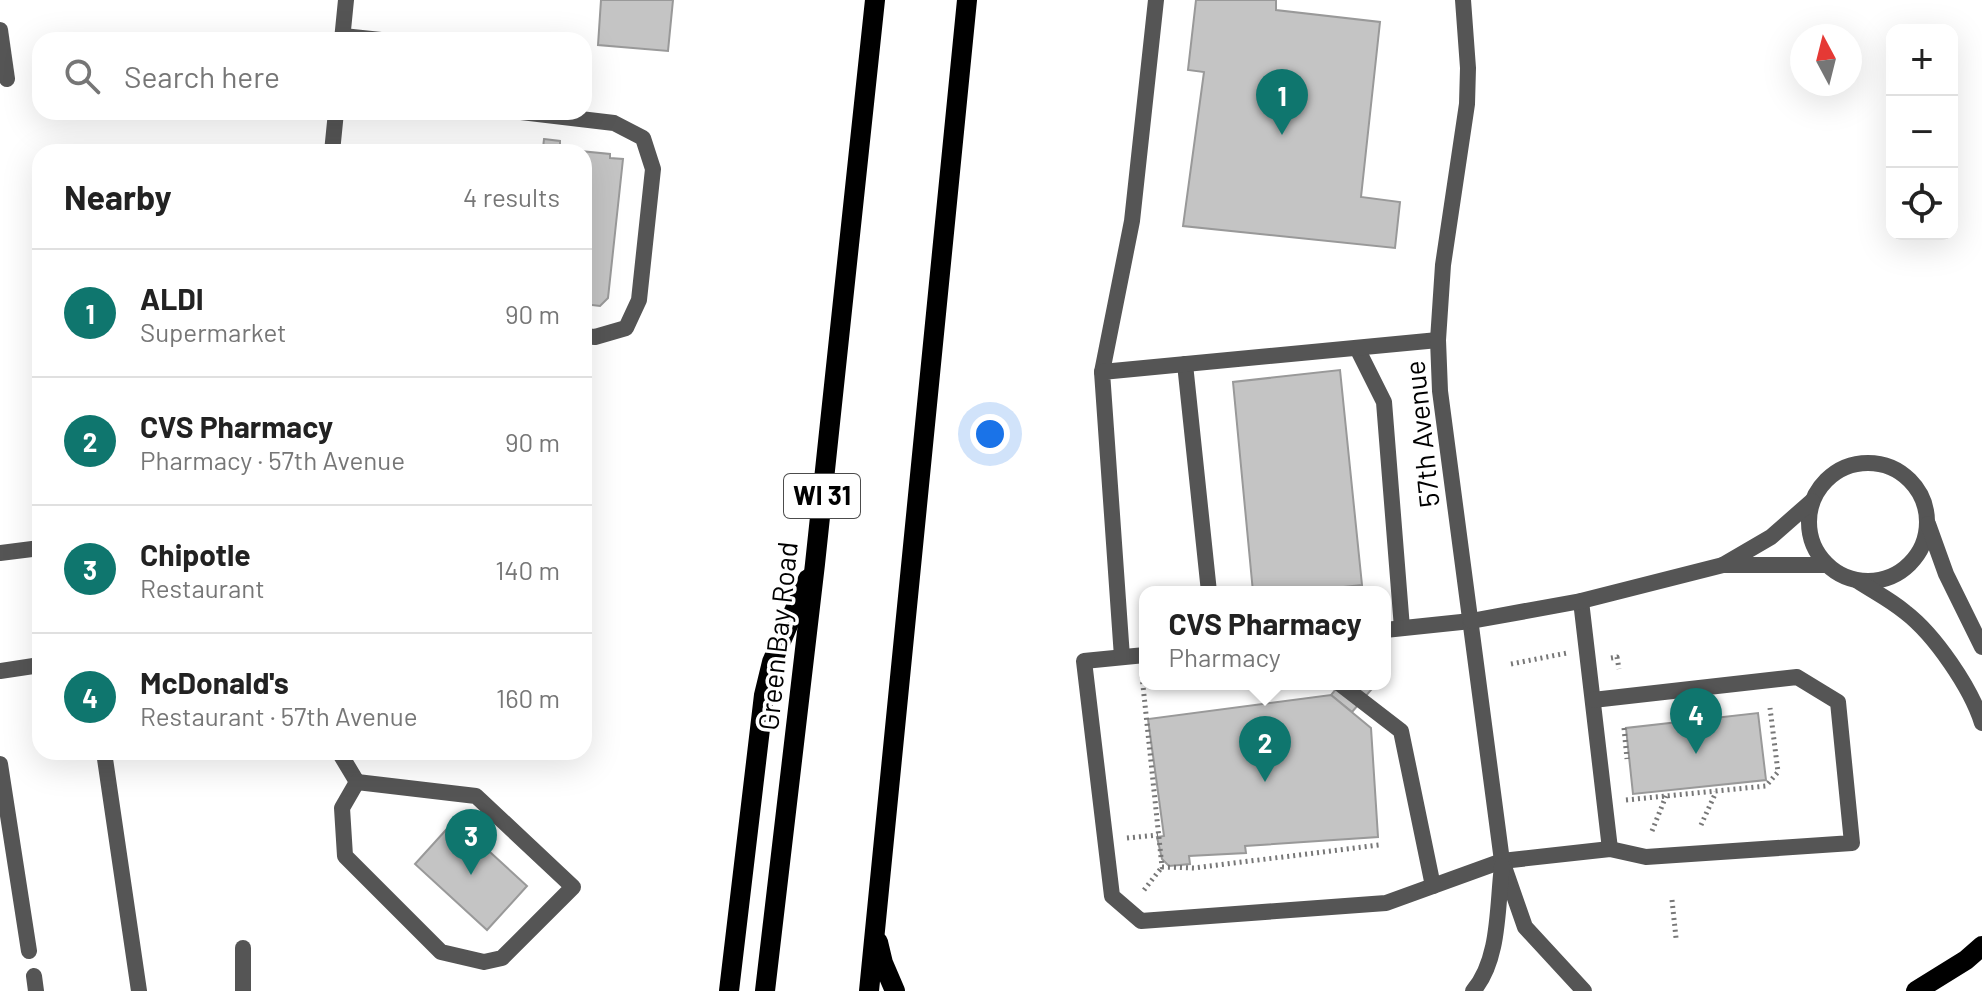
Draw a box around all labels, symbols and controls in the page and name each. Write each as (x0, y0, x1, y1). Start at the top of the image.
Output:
north arrow (1790, 24, 1862, 96)
map controls (1886, 24, 1958, 240)
button: + (1886, 24, 1958, 96)
search box (32, 32, 592, 120)
icon: search (60, 54, 104, 98)
text: Search here (124, 58, 280, 94)
pin: 1 (1256, 69, 1308, 135)
button: − (1886, 96, 1958, 168)
button: locate (1886, 168, 1958, 240)
text: Nearby (64, 176, 172, 217)
text: 4 results (463, 181, 560, 212)
text: ALDI (140, 280, 204, 316)
text: 1 (85, 298, 95, 329)
text: 90 m (505, 298, 560, 329)
text: Supermarket (140, 316, 287, 347)
street label: 57th Avenue (1396, 359, 1446, 509)
text: CVS Pharmacy (140, 408, 333, 444)
your location (970, 414, 1010, 454)
text: 2 (83, 426, 97, 457)
text: 90 m (505, 426, 560, 457)
text: Pharmacy · 57th Avenue (140, 444, 405, 475)
road number: WI 31 (784, 474, 860, 518)
text: Chipotle (140, 536, 251, 572)
street label: Green Bay Road (750, 540, 804, 732)
text: 3 (83, 554, 97, 585)
text: 140 m (495, 554, 560, 585)
text: Restaurant (140, 572, 265, 603)
popup (1139, 586, 1391, 690)
text: CVS Pharmacy (1168, 605, 1362, 641)
text: Pharmacy (1168, 641, 1281, 672)
text: McDonald's (140, 664, 289, 700)
text: 4 (82, 682, 98, 713)
text: 160 m (496, 682, 560, 713)
pin: 4 (1670, 688, 1722, 754)
text: Restaurant · 57th Avenue (140, 700, 418, 731)
pin: 2 (1239, 716, 1291, 782)
pin: 3 (445, 809, 497, 875)

